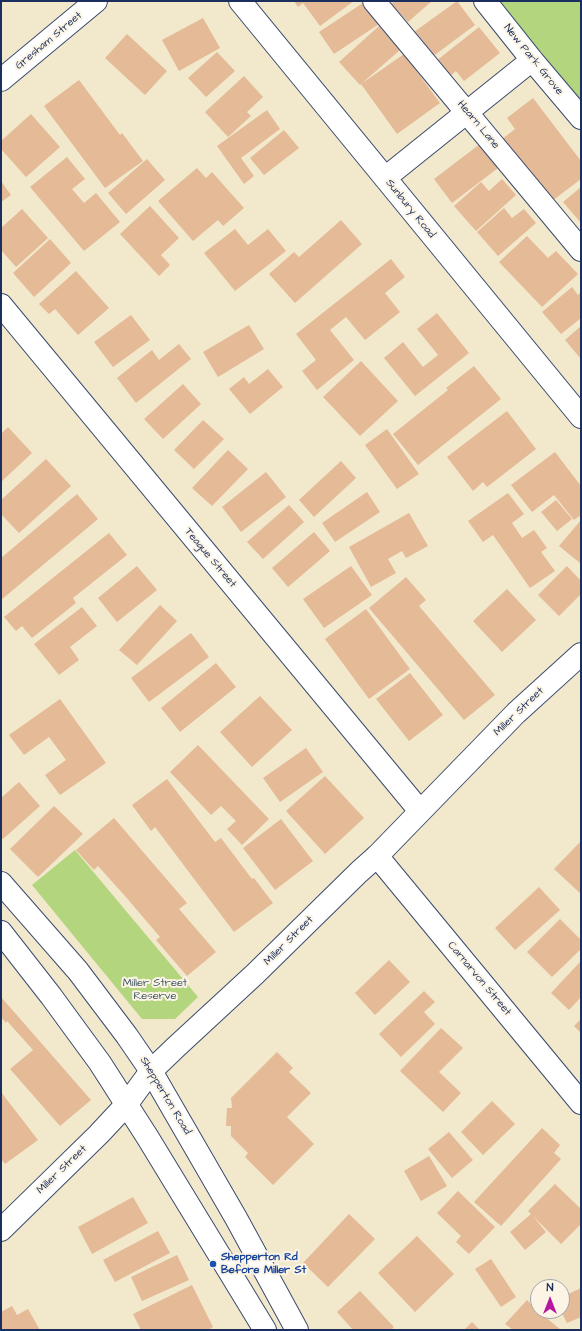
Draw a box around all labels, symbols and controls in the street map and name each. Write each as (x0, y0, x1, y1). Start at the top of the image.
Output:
street label: Gresham Street (13, 9, 85, 73)
street label: New Park Grove (500, 22, 566, 98)
street label: Hearn Lane (454, 98, 502, 152)
street label: Sunbury Road (382, 177, 438, 241)
street label: Teague Street (181, 525, 239, 591)
street label: Miller Street (491, 685, 547, 739)
street label: Miller Street (261, 913, 317, 969)
street label: Carnarvon Street (444, 939, 514, 1019)
park label: Miller Street Reserve (123, 977, 187, 1003)
street label: Shepperton Road (137, 1055, 193, 1137)
street label: Miller Street (34, 1143, 90, 1197)
place label: Shepperton Rd Before Miller St (221, 1251, 306, 1277)
marker: Shepperton Rd Before Miller St (208, 1259, 218, 1269)
north arrow (530, 1279, 570, 1319)
text: N (547, 1280, 553, 1295)

